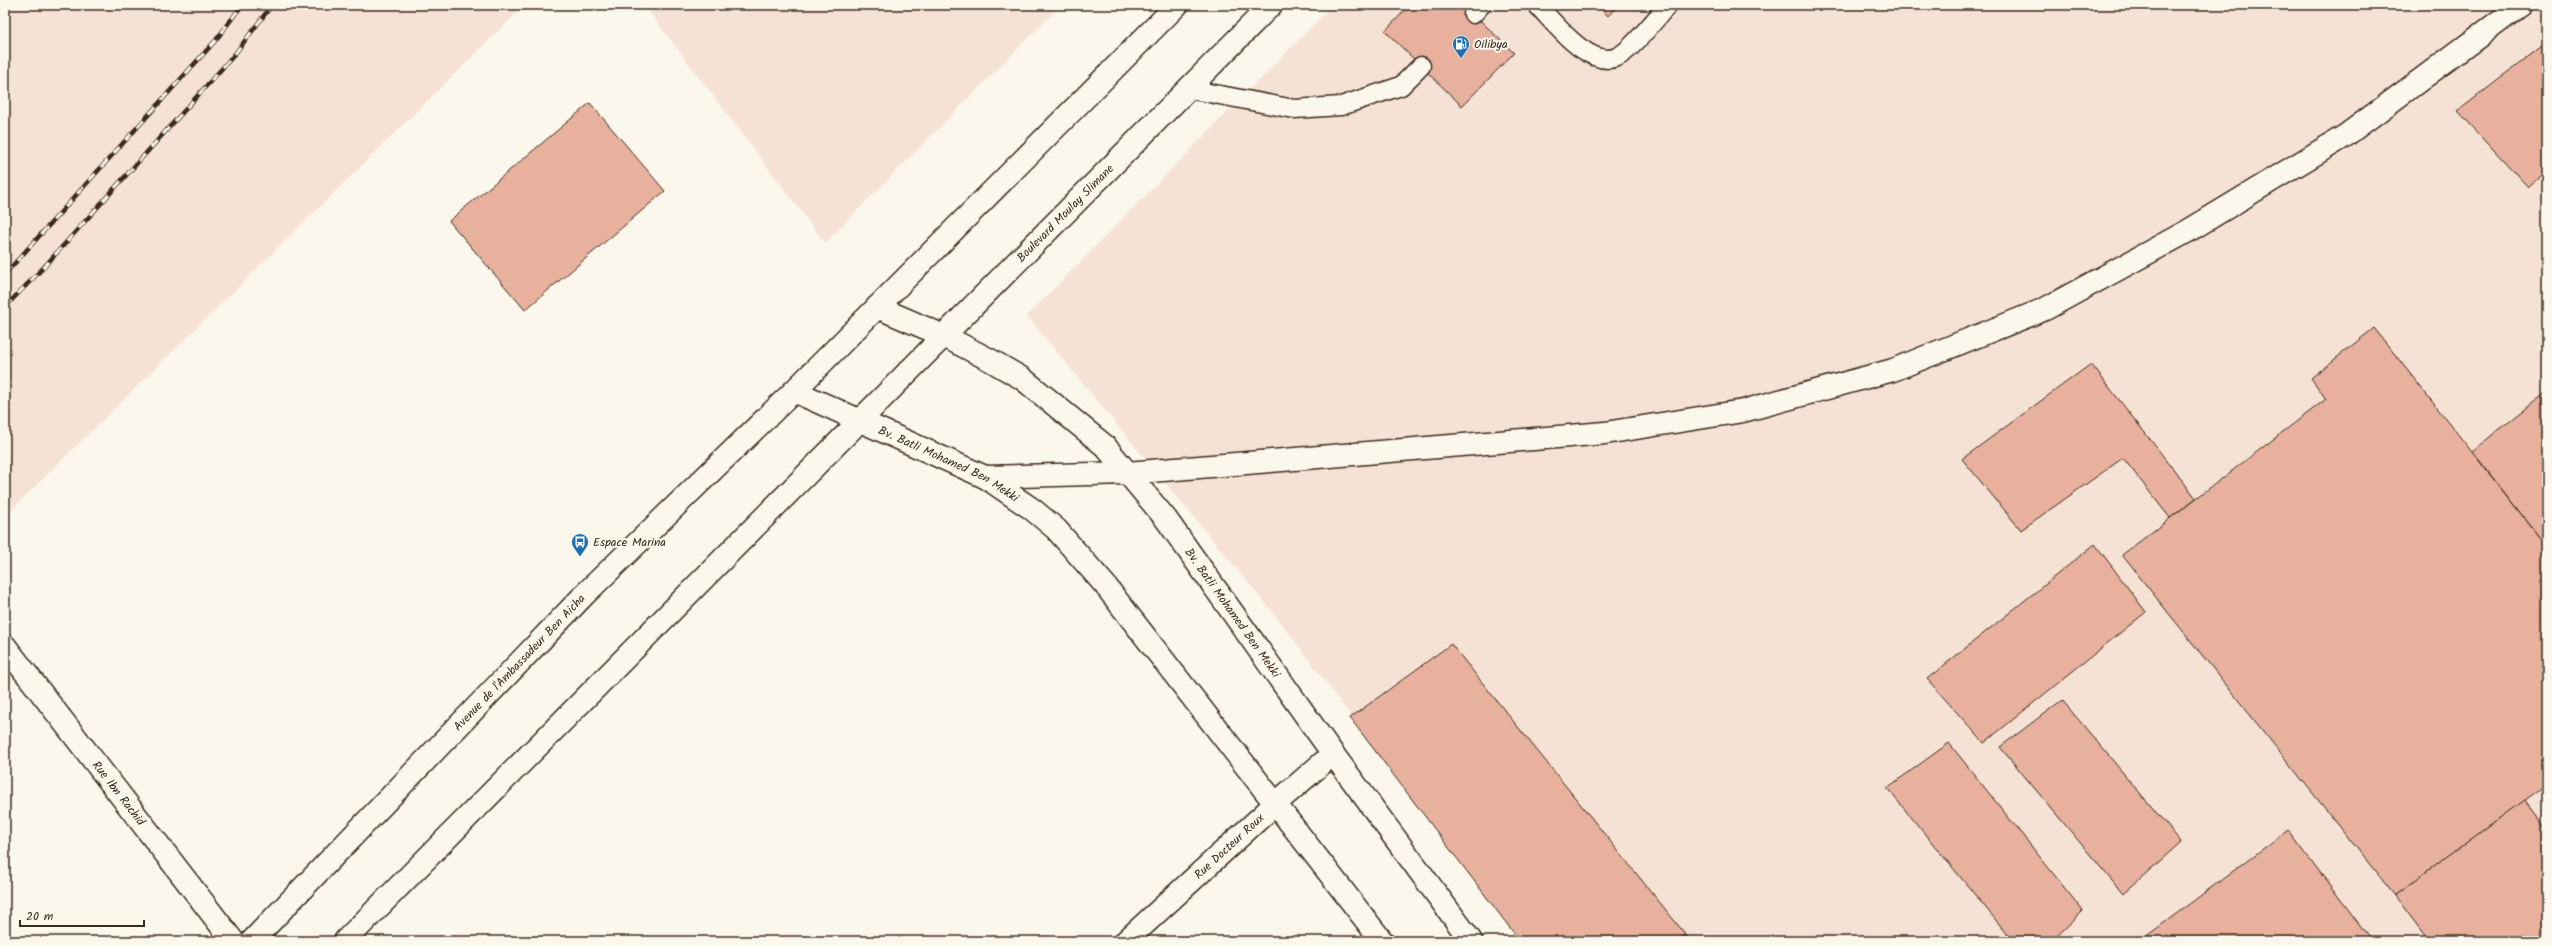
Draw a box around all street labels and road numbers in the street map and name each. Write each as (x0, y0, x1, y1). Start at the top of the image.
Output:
street label: Boulevard Moulay Slimane (1012, 159, 1119, 267)
street label: Bv. Batli Mohamed Ben Mekki (875, 421, 1023, 508)
street label: Bv. Batli Mohamed Ben Mekki (1180, 544, 1286, 683)
street label: Avenue de l'Ambassadeur Ben Aicha (449, 590, 590, 736)
street label: Rue Ibn Rachid (87, 757, 150, 831)
street label: Rue Docteur Roux (1190, 809, 1269, 884)

